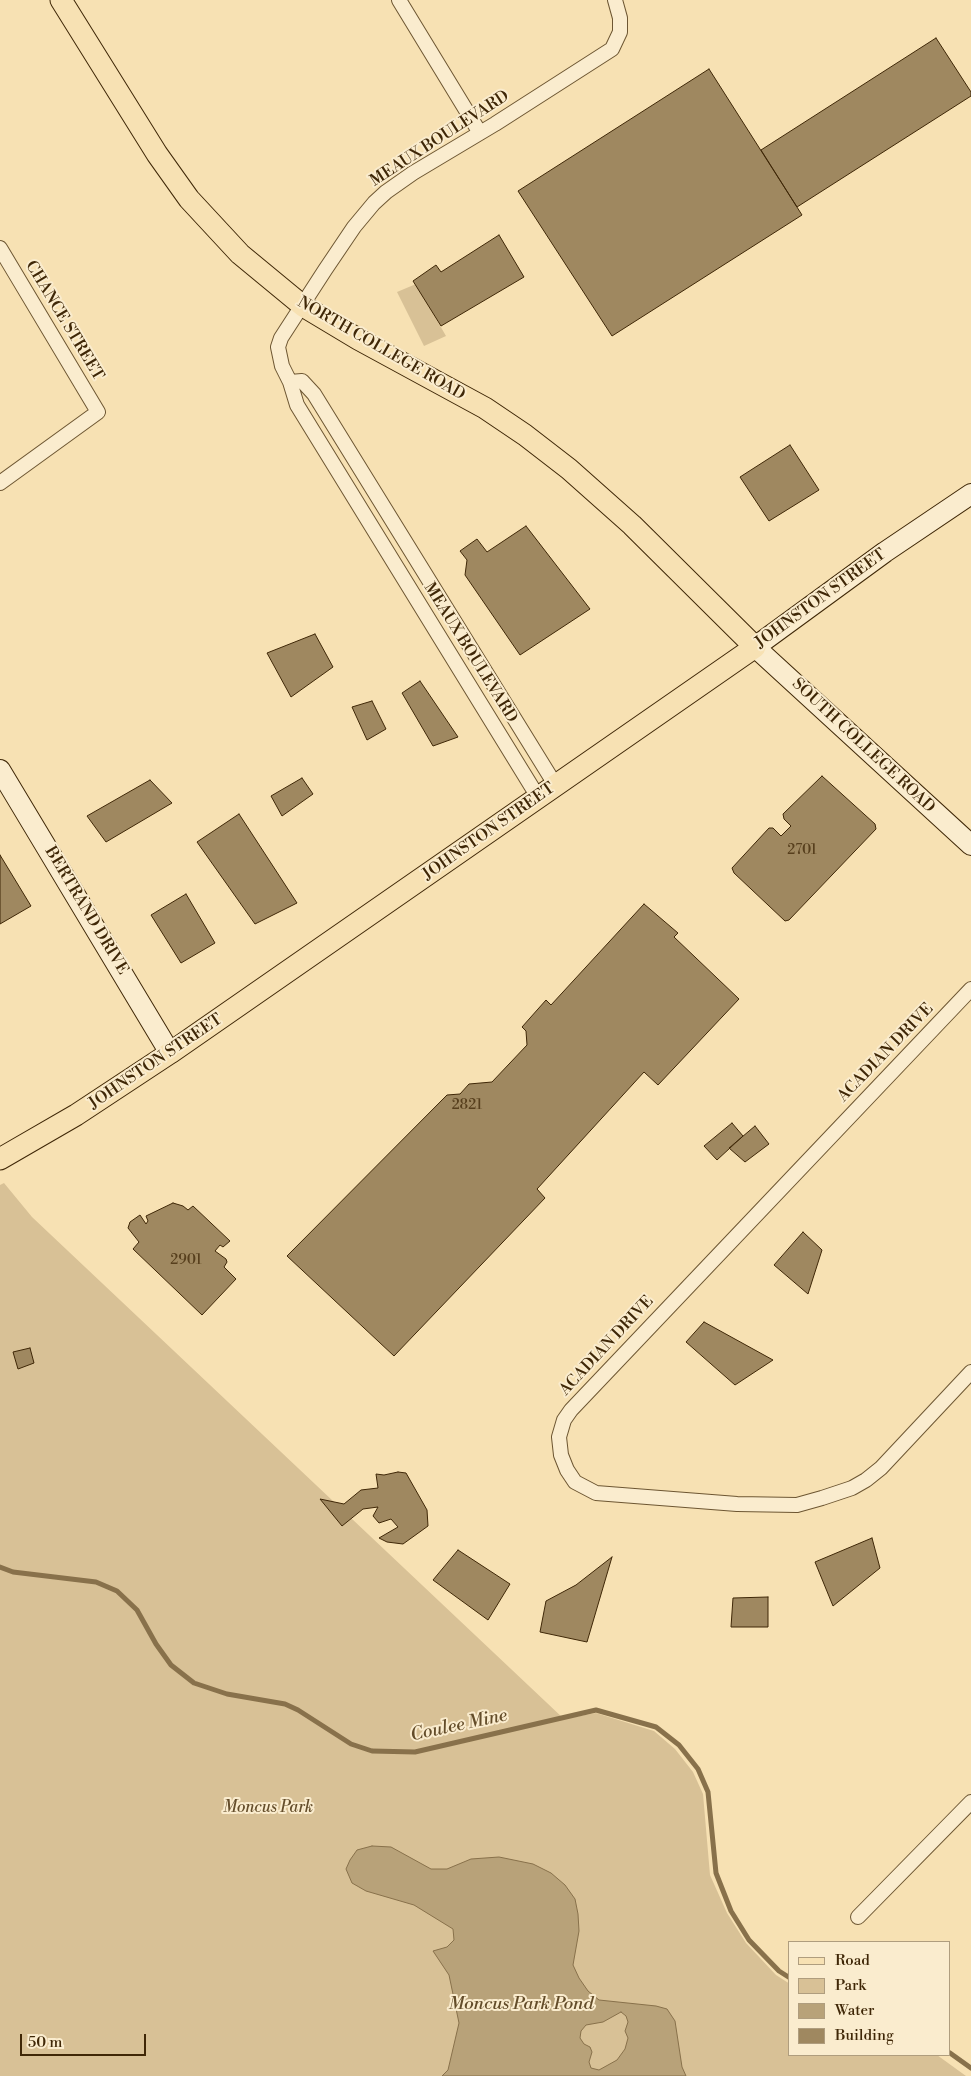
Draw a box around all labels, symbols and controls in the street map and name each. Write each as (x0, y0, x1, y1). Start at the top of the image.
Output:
street label: MEAUX BOULEVARD (367, 87, 513, 191)
street label: CHANCE STREET (21, 258, 107, 384)
street label: NORTH COLLEGE ROAD (294, 293, 468, 405)
street label: JOHNSTON STREET (752, 545, 890, 653)
street label: MEAUX BOULEVARD (419, 579, 521, 727)
street label: SOUTH COLLEGE ROAD (787, 675, 939, 817)
street label: JOHNSTON STREET (419, 779, 559, 885)
street label: BERTRAND DRIVE (40, 843, 132, 979)
house number: 2701 (787, 843, 817, 859)
street label: ACADIAN DRIVE (834, 1000, 938, 1106)
street label: JOHNSTON STREET (86, 1010, 226, 1114)
house number: 2821 (452, 1098, 482, 1114)
house number: 2901 (170, 1253, 202, 1269)
street label: ACADIAN DRIVE (556, 1292, 658, 1400)
water label: Coulee Mine (409, 1705, 509, 1747)
park label: Moncus Park (223, 1798, 313, 1818)
legend (788, 1941, 951, 2056)
text: Road (835, 1951, 870, 1970)
text: Park (835, 1976, 866, 1995)
water label: Moncus Park Pond (449, 1994, 593, 2016)
text: Water (835, 2001, 874, 2020)
scale bar (22, 2024, 149, 2056)
text: Building (835, 2026, 894, 2045)
text: 50 m (28, 2033, 62, 2052)

